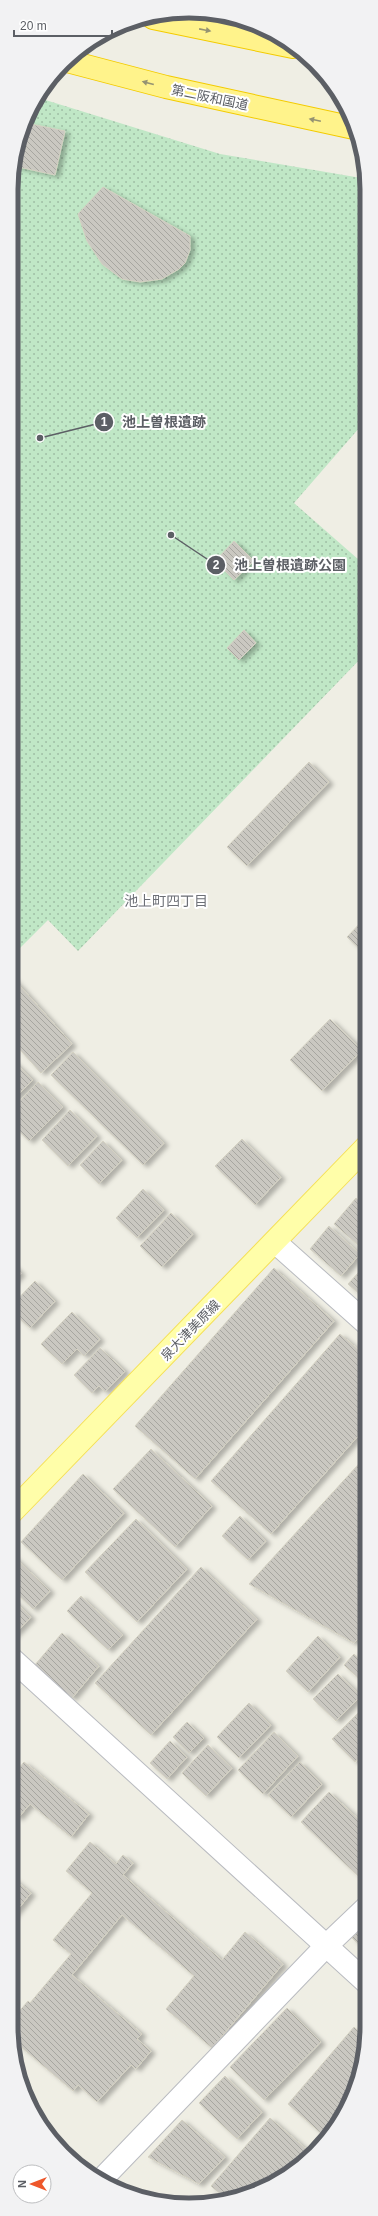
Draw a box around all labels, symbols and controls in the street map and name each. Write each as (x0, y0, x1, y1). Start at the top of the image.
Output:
scale bar (14, 12, 112, 38)
text: 20 m (20, 19, 47, 33)
one-way arrow (199, 27, 211, 33)
one-way arrow (141, 79, 154, 85)
street label: 第二阪和国道 (170, 82, 250, 113)
one-way arrow (309, 117, 322, 123)
callout: 池上曽根遺跡 (94, 409, 214, 435)
text: 池上曽根遺跡 (122, 414, 206, 430)
text: 1 (101, 415, 108, 429)
callout: 池上曽根遺跡公園 (206, 552, 354, 578)
text: 池上曽根遺跡公園 (234, 557, 346, 573)
text: 2 (213, 558, 220, 572)
district label: 池上町四丁目 (124, 893, 208, 909)
street label: 泉大津美原線 (158, 1297, 223, 1364)
north arrow (12, 2164, 52, 2204)
text: N (16, 2180, 28, 2188)

